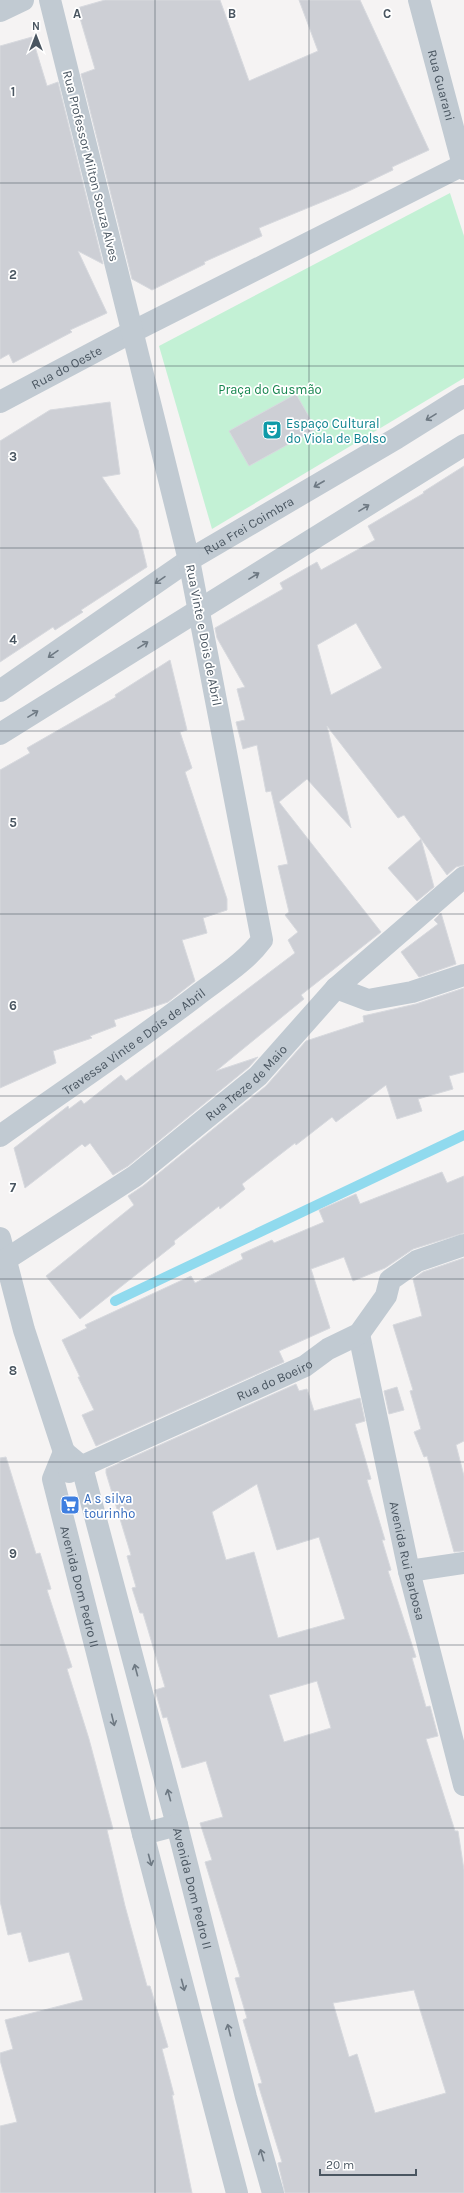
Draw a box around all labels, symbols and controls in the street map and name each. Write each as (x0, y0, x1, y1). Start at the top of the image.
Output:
text: A (73, 6, 81, 21)
text: B (228, 6, 236, 21)
text: C (383, 6, 391, 21)
north arrow (16, 16, 56, 56)
text: N (32, 20, 40, 33)
street label: Rua Guarani (425, 48, 458, 122)
street label: Rua Professor Milton Souza Alves (60, 69, 122, 263)
text: 1 (11, 84, 15, 99)
text: 2 (9, 267, 17, 282)
street label: Rua do Oeste (28, 342, 104, 392)
park label: Praça do Gusmão (218, 382, 322, 397)
one-way arrow (426, 413, 437, 421)
place label: Espaço Cultural do Viola de Bolso (286, 416, 386, 446)
theatre icon: Espaço Cultural do Viola de Bolso (261, 419, 283, 441)
text: 3 (9, 449, 17, 464)
one-way arrow (314, 480, 325, 488)
street label: Rua Frei Coimbra (201, 493, 296, 557)
one-way arrow (358, 503, 370, 511)
street label: Rua Vinte e Dois de Abril (183, 563, 225, 707)
one-way arrow (248, 572, 260, 580)
one-way arrow (155, 576, 166, 584)
text: 4 (9, 632, 17, 647)
one-way arrow (137, 641, 148, 649)
one-way arrow (48, 650, 59, 658)
one-way arrow (27, 709, 39, 717)
text: 5 (9, 815, 17, 830)
street label: Travessa Vinte e Dois de Abril (59, 985, 208, 1098)
text: 6 (9, 998, 17, 1013)
street label: Rua Treze de Maio (202, 1041, 290, 1124)
text: 7 (10, 1180, 17, 1195)
street label: Rua do Boeiro (234, 1356, 315, 1403)
text: 8 (9, 1363, 17, 1378)
place label: A s silva tourinho (84, 1491, 135, 1521)
supermarket icon: A s silva tourinho (59, 1494, 81, 1516)
street label: Avenida Rui Barbosa (387, 1500, 429, 1622)
street label: Avenida Dom Pedro II (58, 1524, 103, 1649)
text: 9 (9, 1546, 17, 1561)
one-way arrow (132, 1663, 139, 1676)
one-way arrow (110, 1713, 118, 1726)
one-way arrow (165, 1789, 173, 1802)
street label: Avenida Dom Pedro II (170, 1826, 216, 1951)
one-way arrow (146, 1853, 154, 1866)
one-way arrow (179, 1979, 187, 1992)
one-way arrow (225, 2024, 232, 2037)
one-way arrow (258, 2149, 265, 2162)
scale bar (320, 2151, 416, 2177)
text: 20 m (326, 2158, 354, 2172)

